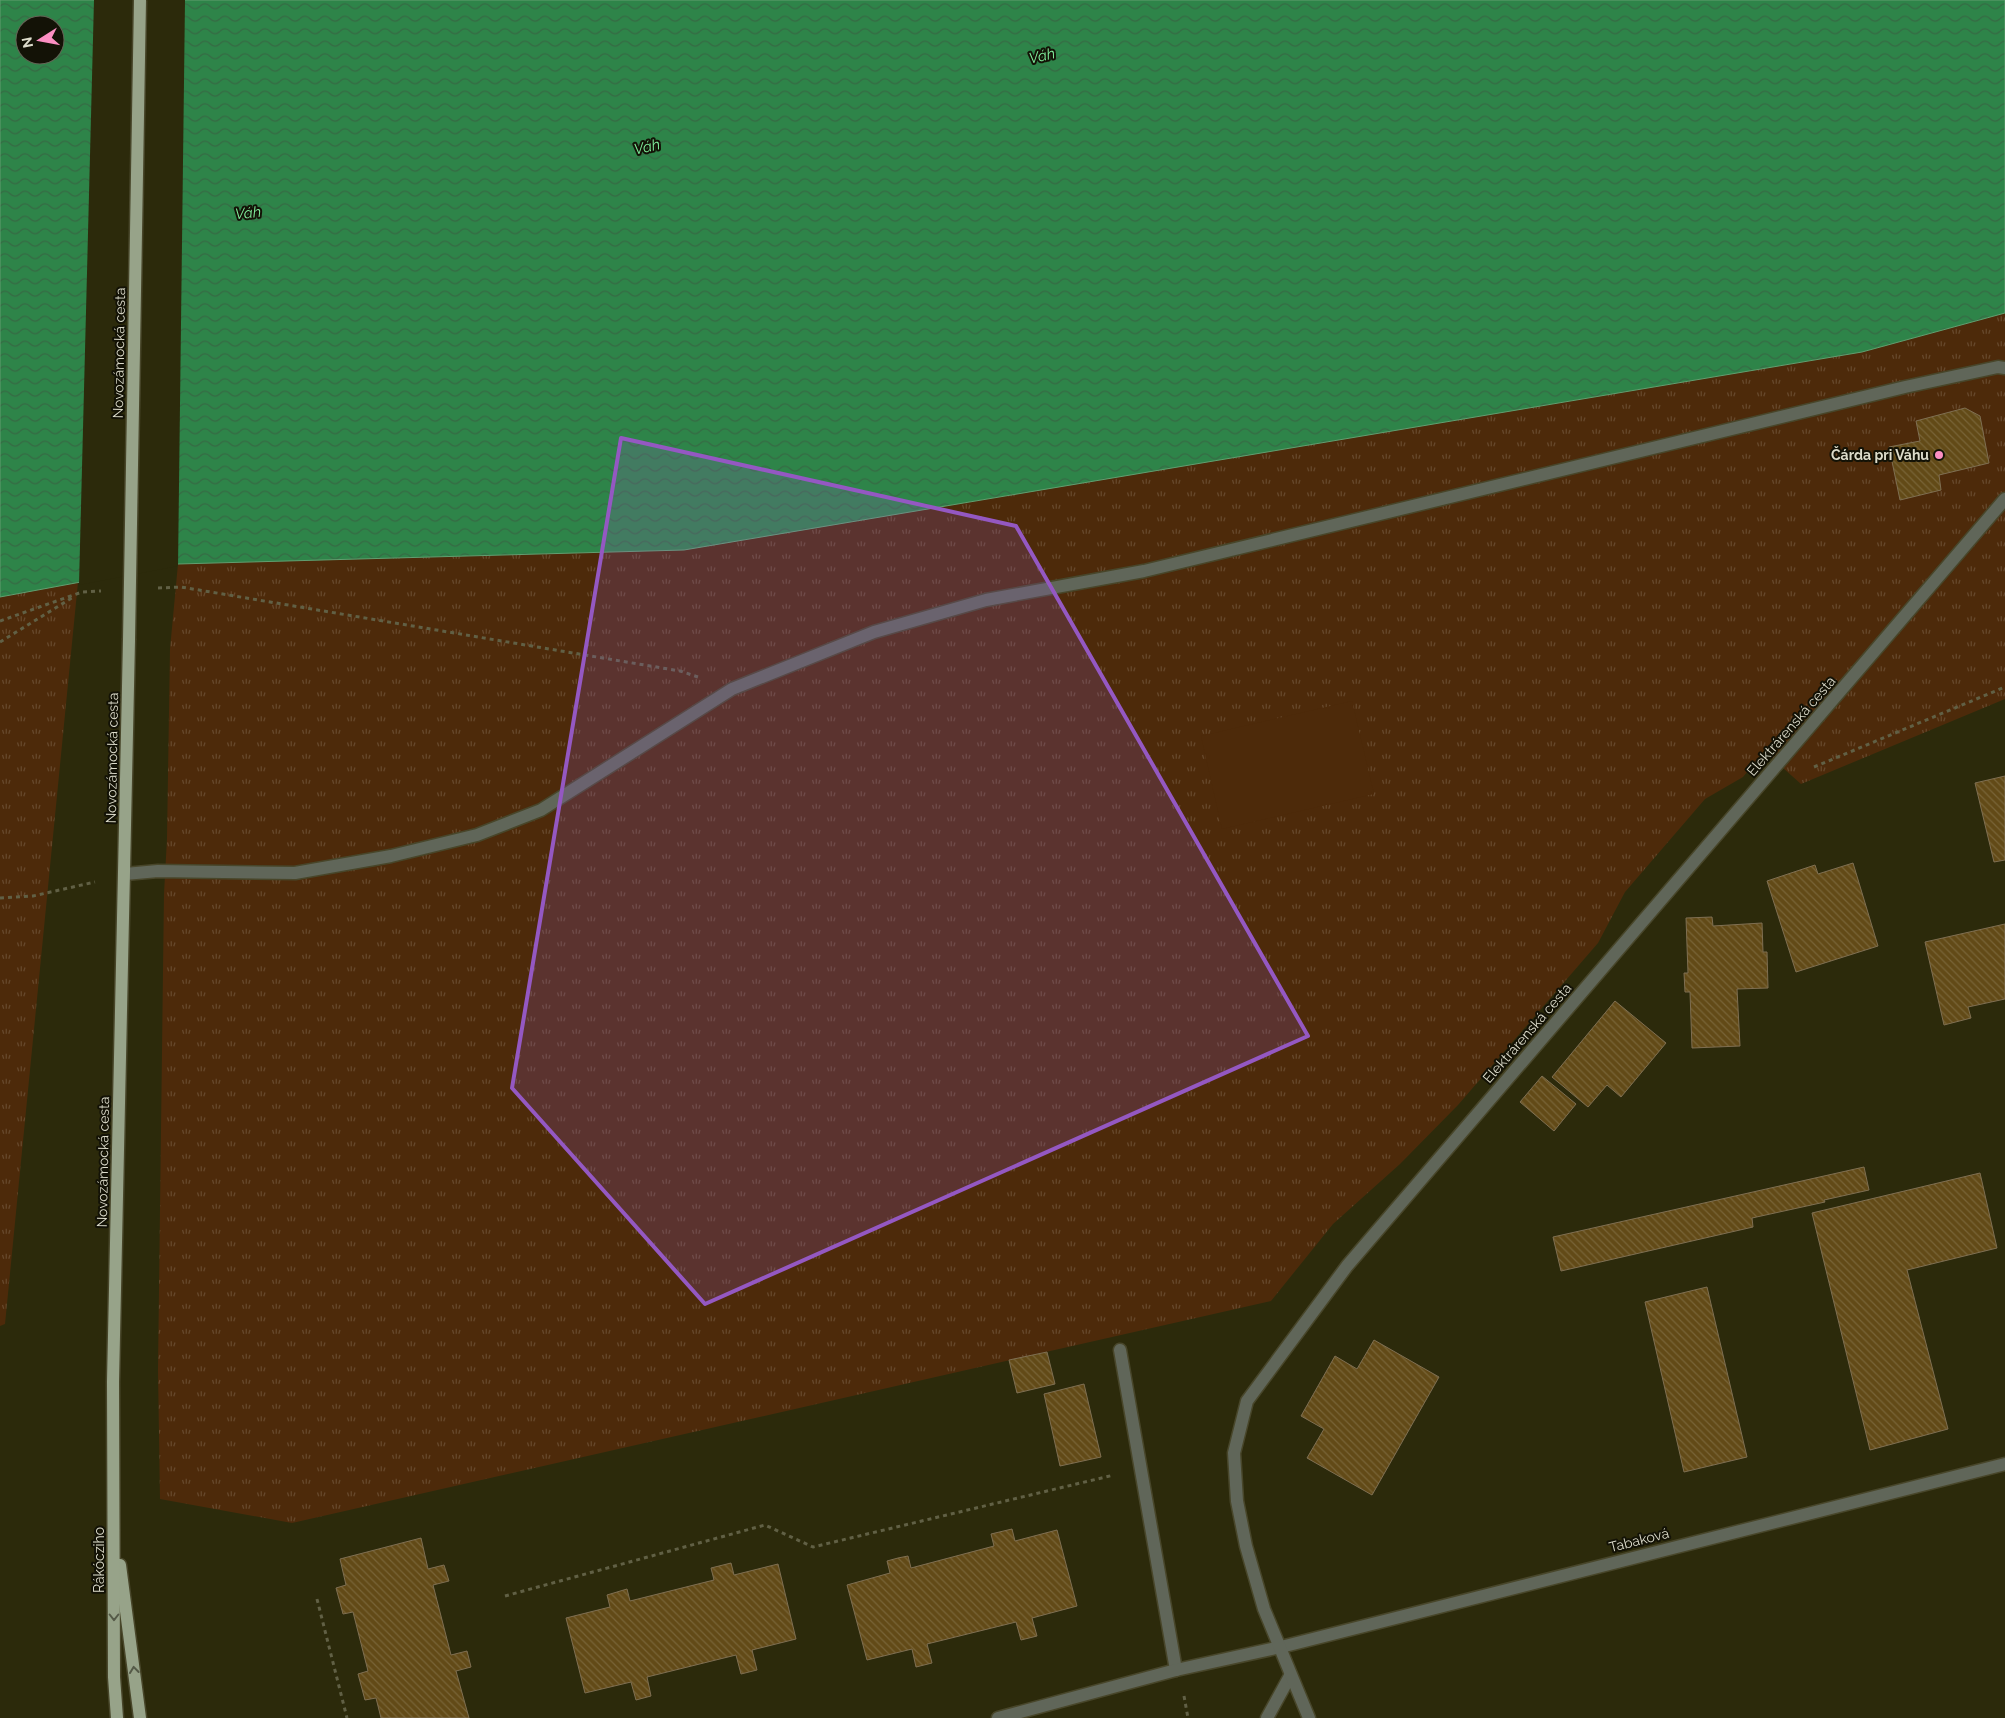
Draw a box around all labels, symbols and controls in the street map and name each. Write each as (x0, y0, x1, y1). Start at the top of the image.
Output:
north arrow (15, 15, 65, 65)
text: N (18, 36, 36, 49)
water label: Váh (1027, 44, 1057, 68)
water label: Váh (632, 135, 662, 159)
water label: Váh (234, 203, 262, 223)
street label: Novozámocká cesta (110, 287, 128, 419)
place label: Čárda pri Váhu (1831, 446, 1929, 463)
marker: Čárda pri Váhu (1933, 449, 1945, 461)
street label: Elektrárenská cesta (1743, 673, 1839, 779)
street label: Novozámocká cesta (103, 692, 121, 824)
street label: Elektrárenská cesta (1479, 980, 1575, 1086)
street label: Novozámocká cesta (94, 1096, 112, 1228)
street label: Tabaková (1607, 1525, 1671, 1555)
street label: Rákócziho (91, 1527, 107, 1593)
one-way arrow (109, 1614, 119, 1621)
one-way arrow (129, 1665, 140, 1673)

